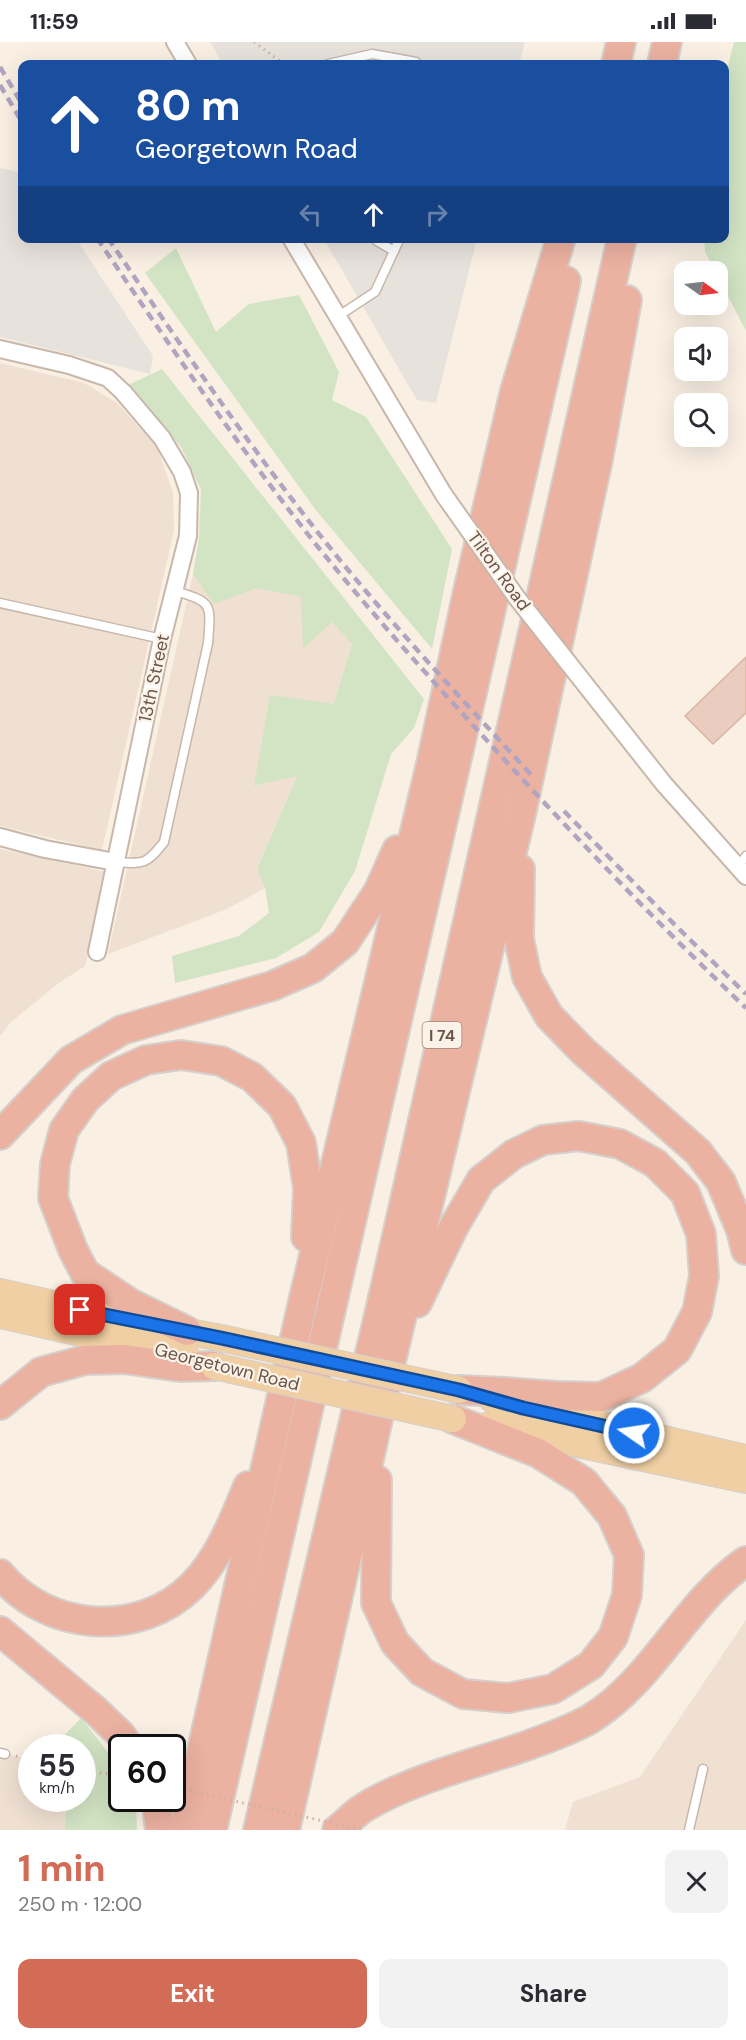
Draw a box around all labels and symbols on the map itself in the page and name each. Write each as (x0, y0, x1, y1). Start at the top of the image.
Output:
north arrow (674, 261, 728, 315)
street label: Tilton Road (462, 526, 536, 616)
street label: 13th Street (133, 632, 175, 724)
road number: I 74 (422, 1022, 462, 1048)
pin (54, 1284, 105, 1335)
street label: Georgetown Road (152, 1337, 302, 1397)
position arrow (602, 1401, 666, 1465)
speed limit sign: 60 (108, 1734, 186, 1812)

